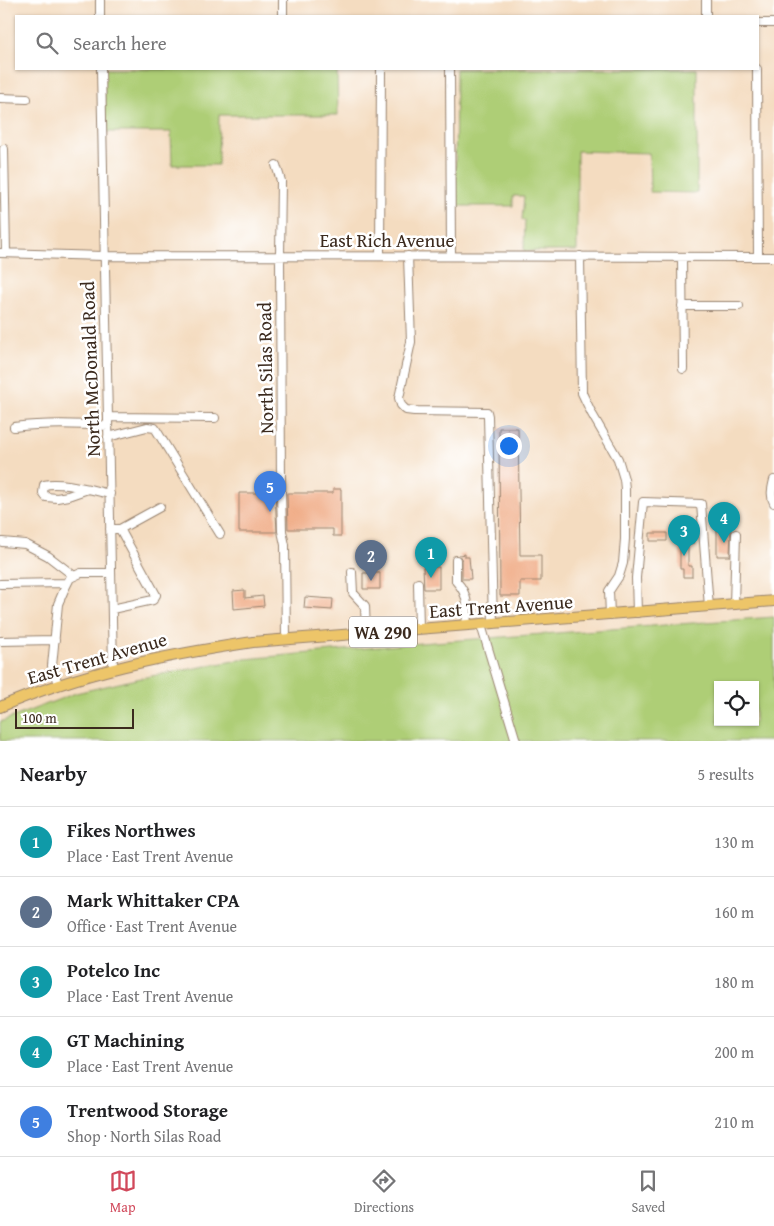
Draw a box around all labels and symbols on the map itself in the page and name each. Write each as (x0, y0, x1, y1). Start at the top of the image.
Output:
street label: East Rich Avenue (320, 226, 454, 254)
street label: North McDonald Road (73, 280, 107, 457)
street label: North Silas Road (250, 301, 280, 434)
your location (496, 433, 522, 459)
pin: 5 (254, 471, 286, 512)
pin: 4 (708, 502, 740, 543)
pin: 3 (668, 515, 700, 556)
pin: 1 (415, 537, 447, 578)
pin: 2 (355, 540, 387, 581)
street label: East Trent Avenue (428, 587, 574, 625)
road number: WA 290 (349, 616, 417, 648)
street label: East Trent Avenue (24, 625, 170, 691)
scale bar (15, 706, 134, 729)

